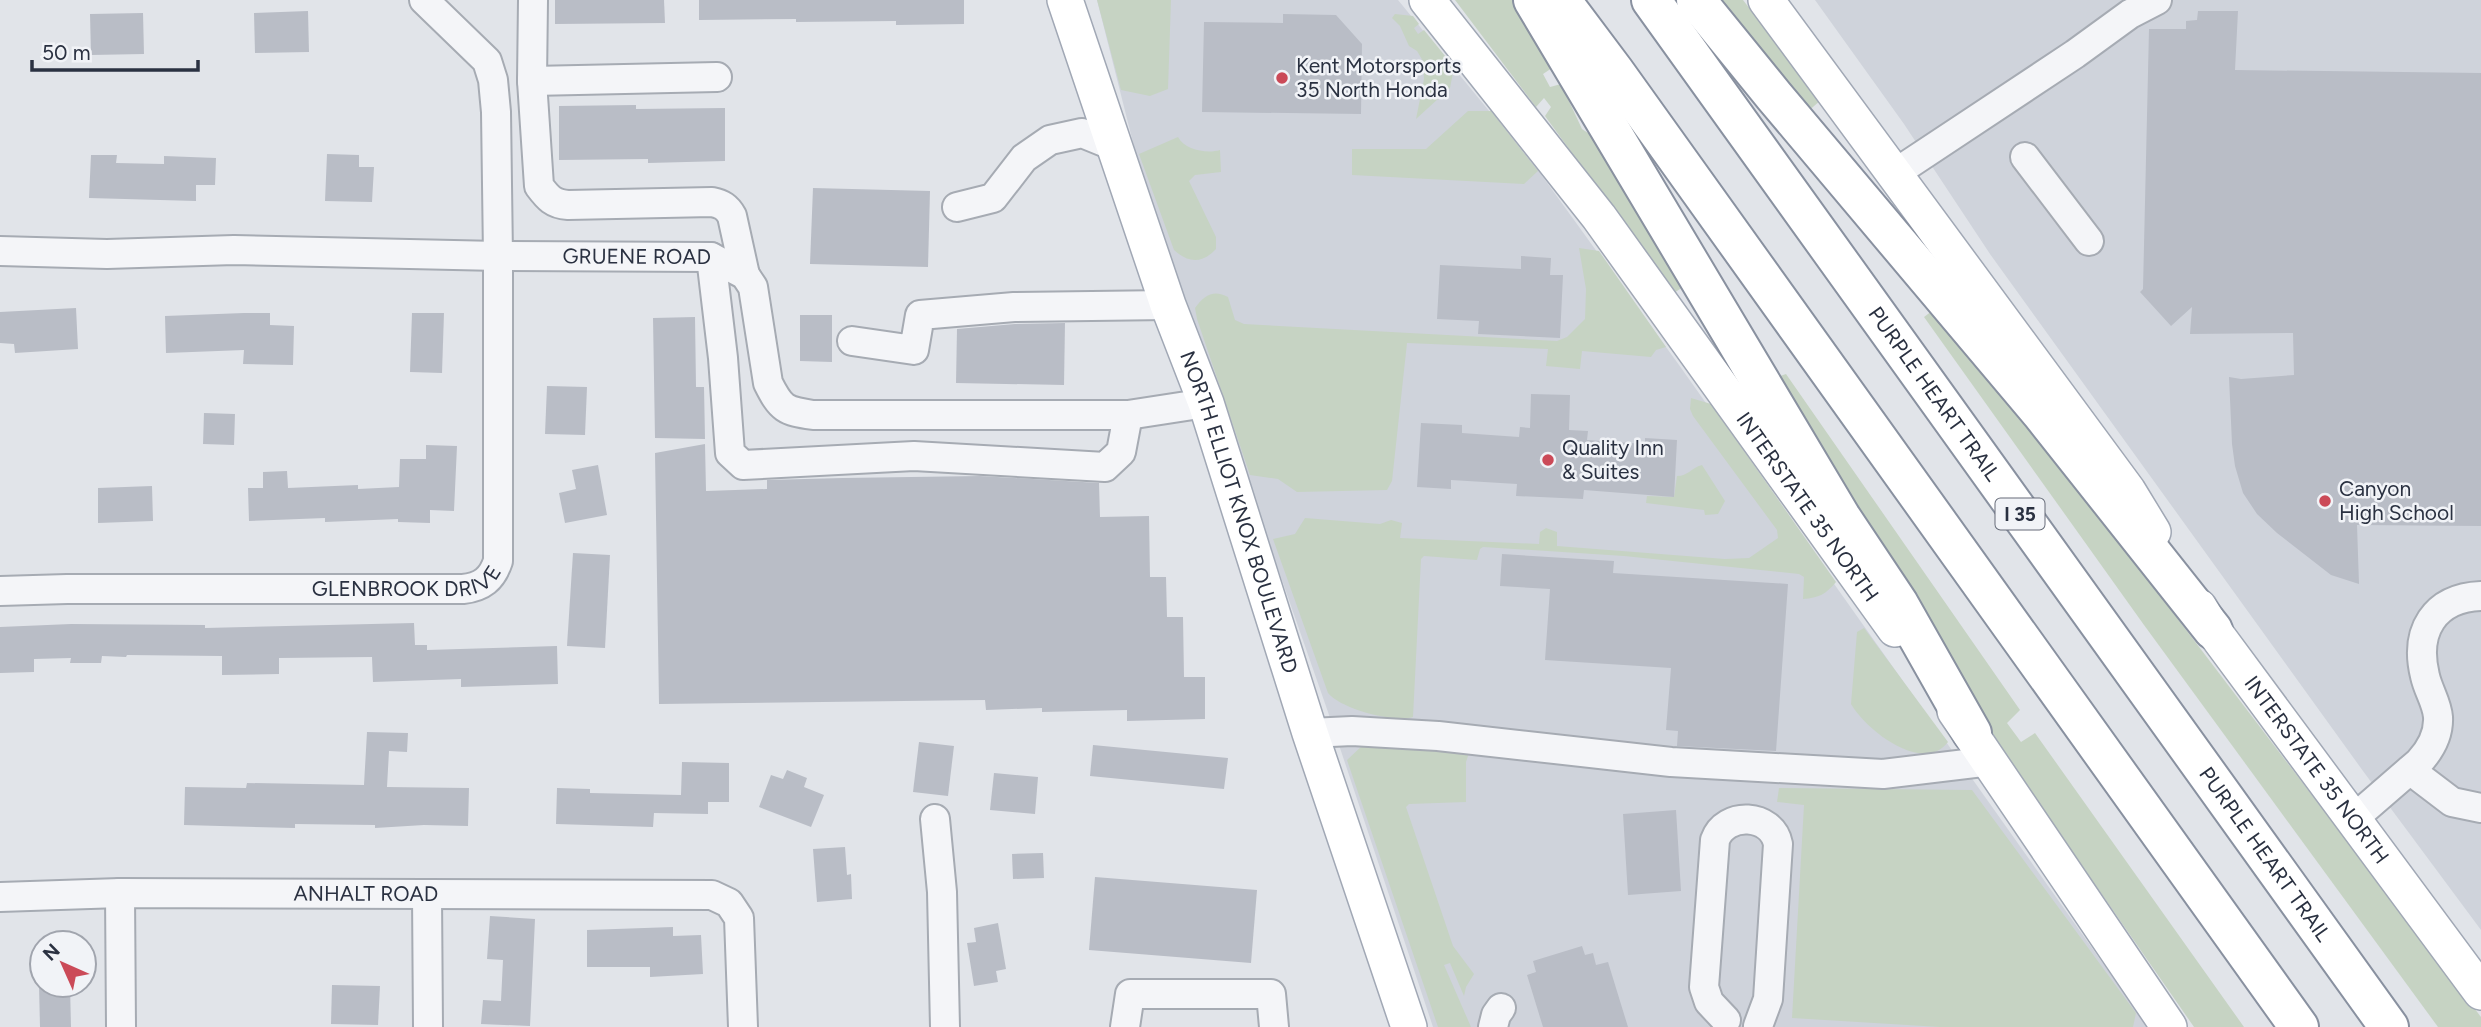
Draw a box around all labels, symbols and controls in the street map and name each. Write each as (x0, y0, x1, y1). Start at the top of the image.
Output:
scale bar (32, 28, 198, 72)
text: 50 m (42, 40, 91, 65)
place label: Kent Motorsports 35 North Honda (1296, 53, 1461, 102)
marker: Kent Motorsports 35 North Honda (1274, 70, 1290, 86)
street label: GRUENE ROAD (563, 243, 711, 269)
street label: PURPLE HEART TRAIL (1863, 301, 2006, 486)
street label: NORTH ELLIOT KNOX BOULEVARD (1175, 347, 1303, 676)
street label: INTERSTATE 35 NORTH (1731, 407, 1884, 606)
place label: Quality Inn & Suites (1562, 435, 1664, 484)
marker: Quality Inn & Suites (1540, 452, 1556, 468)
place label: Canyon High School (2339, 476, 2454, 525)
marker: Canyon High School (2317, 493, 2333, 509)
road number: I 35 (1996, 499, 2044, 530)
street label: GLENBROOK DRIVE (312, 561, 506, 602)
street label: INTERSTATE 35 NORTH (2239, 671, 2395, 868)
street label: PURPLE HEART TRAIL (2194, 762, 2336, 946)
street label: ANHALT ROAD (294, 881, 438, 906)
north arrow (28, 929, 98, 999)
text: N (38, 939, 65, 966)

